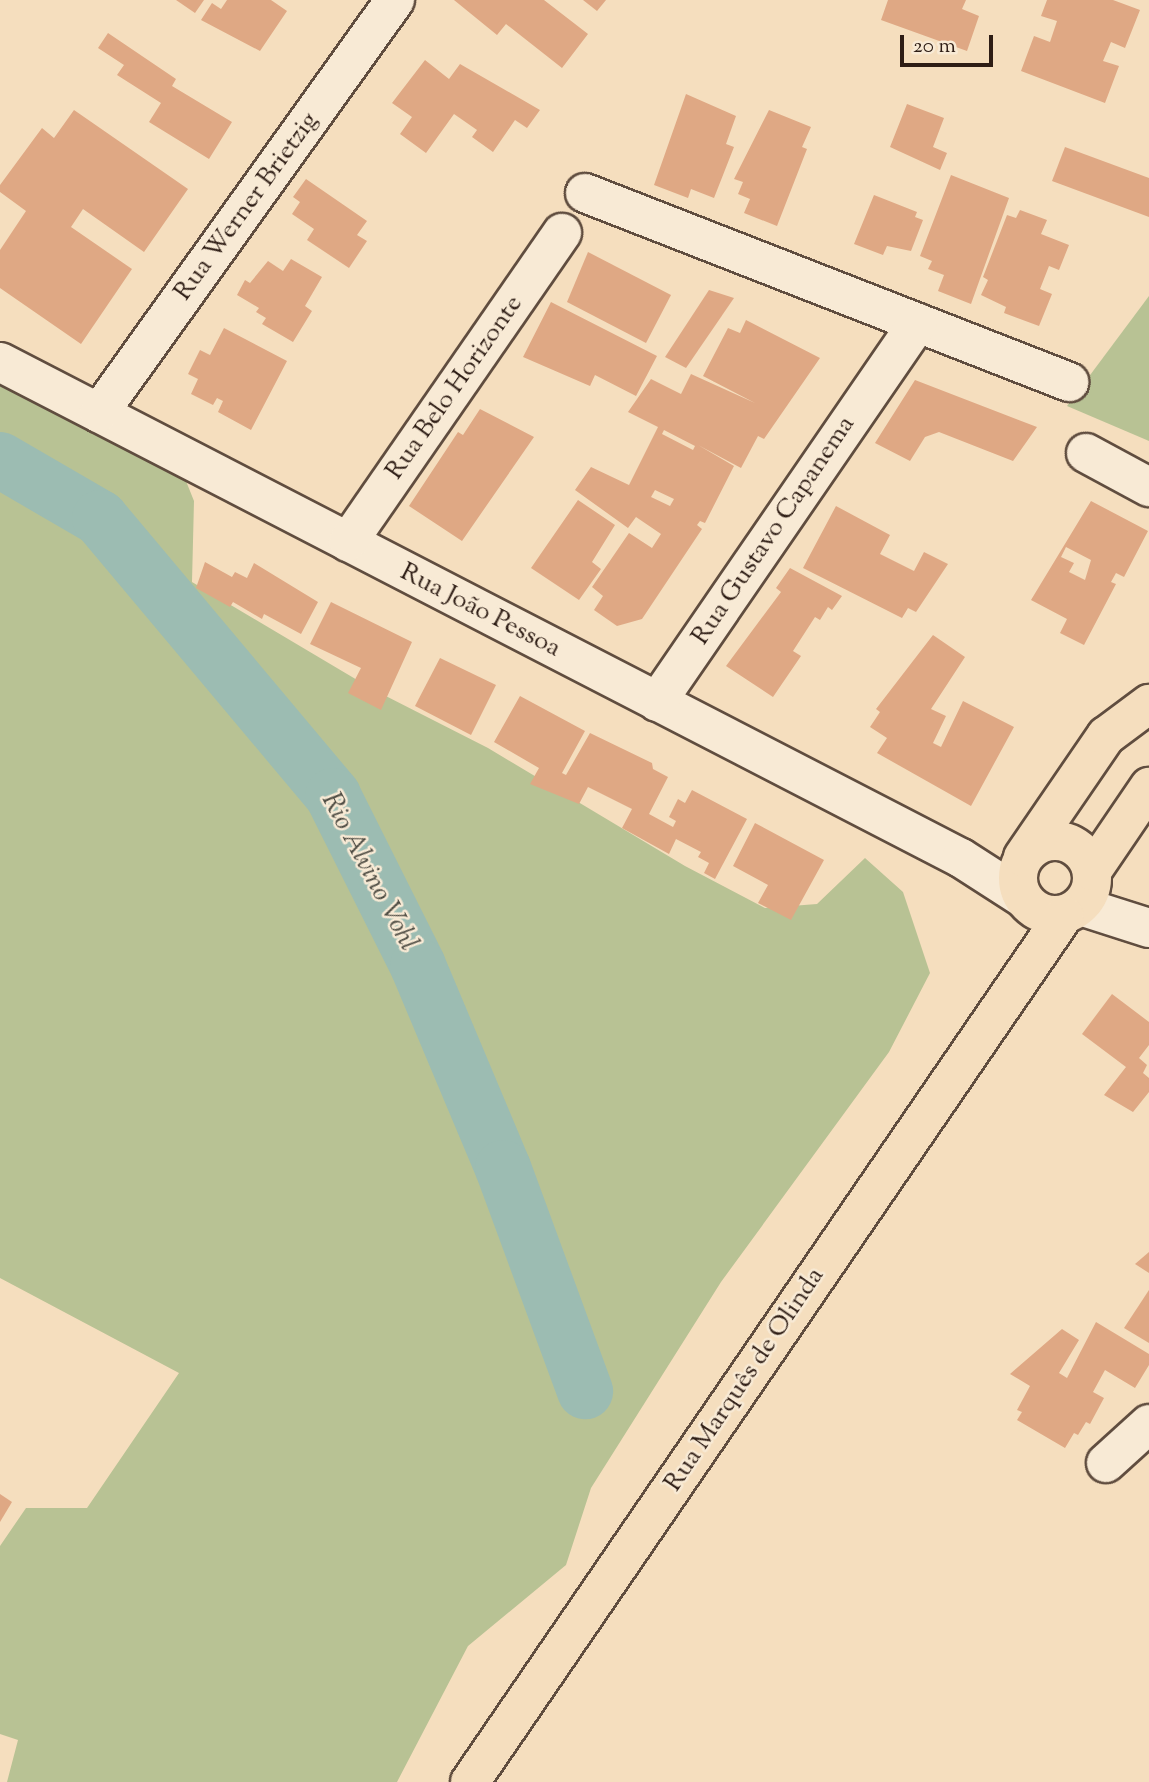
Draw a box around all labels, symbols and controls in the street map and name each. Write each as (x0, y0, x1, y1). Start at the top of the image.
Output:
scale bar (904, 21, 997, 65)
text: 20 m (913, 32, 956, 62)
street label: Rua Werner Brietzig (168, 107, 326, 307)
street label: Rua Belo Horizonte (380, 290, 530, 486)
street label: Rua Gustavo Capanema (686, 411, 862, 651)
street label: Rua João Pessoa (395, 557, 565, 665)
water label: Rio Alvino Vohl (313, 787, 425, 957)
street label: Rua Marquês de Olinda (658, 1262, 832, 1498)

